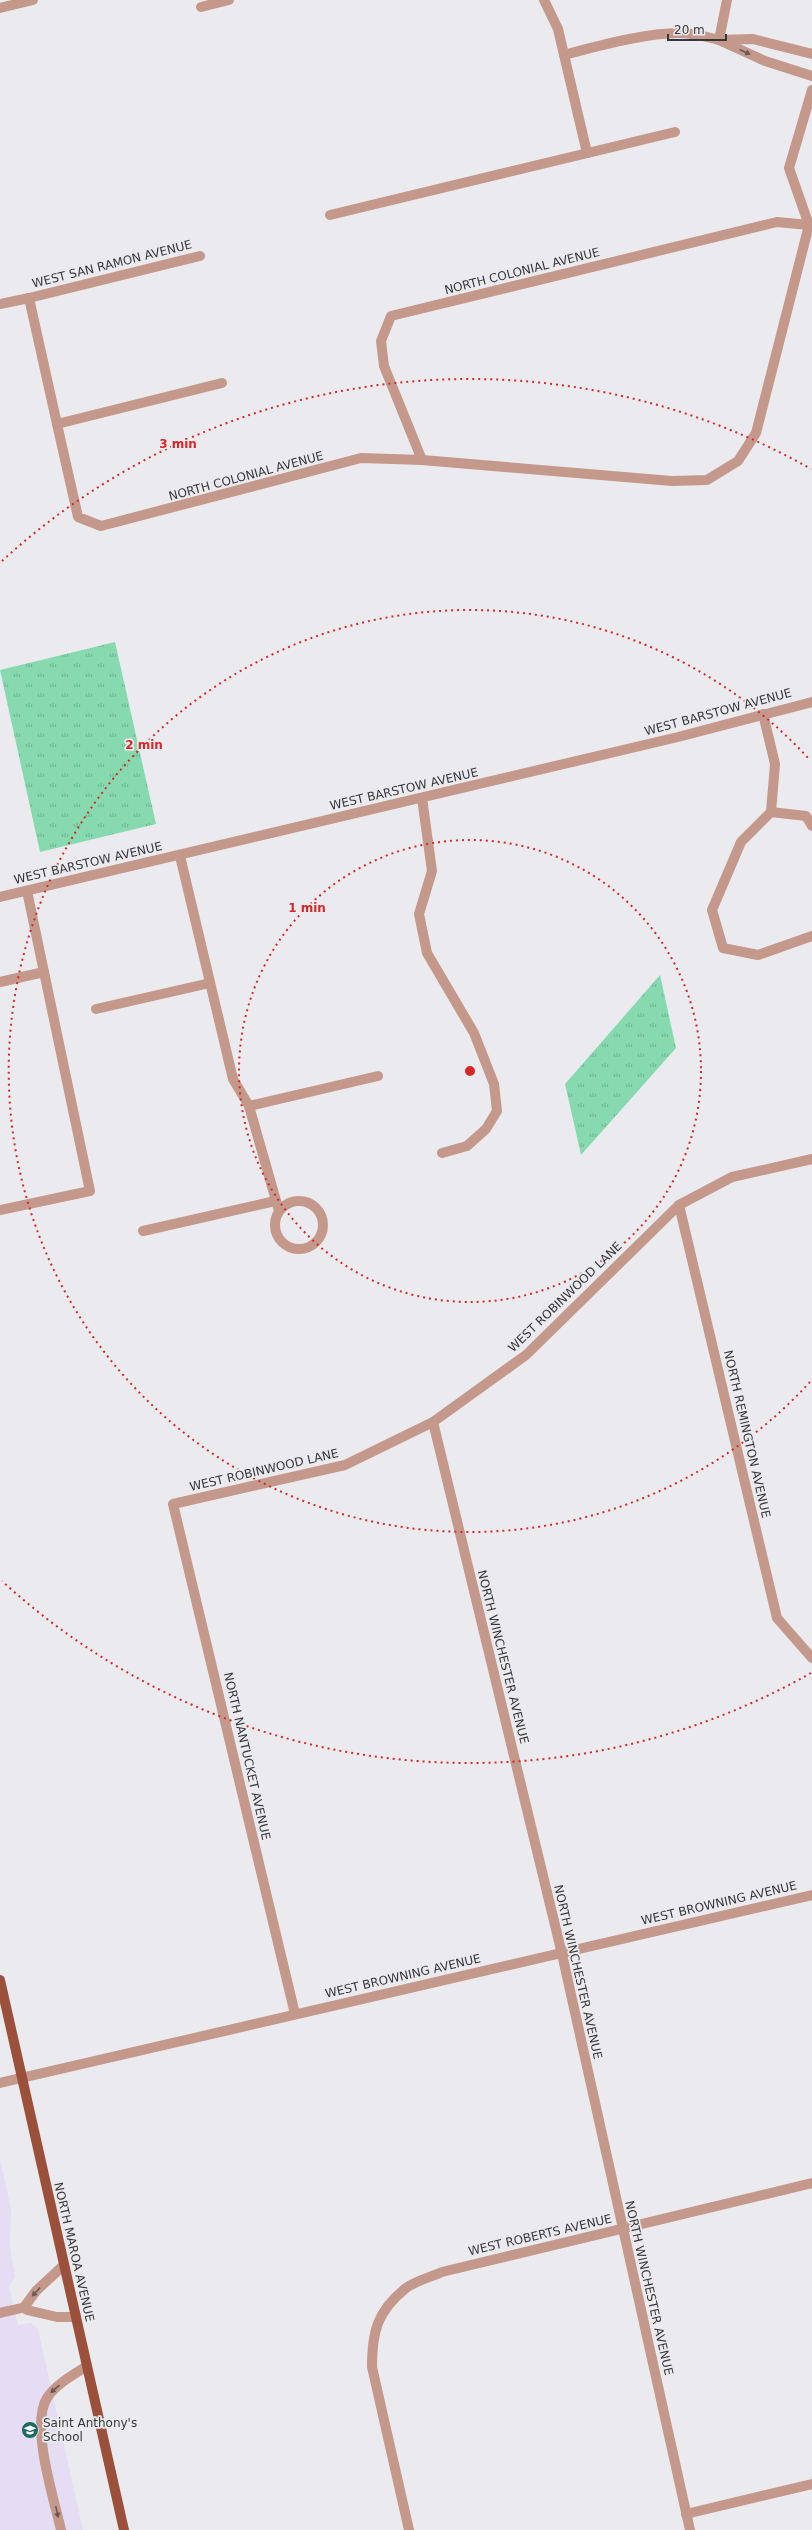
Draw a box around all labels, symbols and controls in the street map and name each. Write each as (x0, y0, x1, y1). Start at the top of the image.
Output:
scale bar (668, 16, 726, 42)
text: 20 m (674, 23, 705, 37)
one-way arrow (740, 49, 751, 55)
street label: WEST SAN RAMON AVENUE (31, 237, 193, 291)
street label: NORTH COLONIAL AVENUE (443, 245, 601, 297)
text: 3 min (159, 437, 197, 451)
street label: NORTH COLONIAL AVENUE (167, 449, 325, 503)
street label: WEST BARSTOW AVENUE (643, 686, 793, 738)
text: 2 min (125, 738, 163, 752)
street label: WEST BARSTOW AVENUE (329, 765, 479, 813)
street label: WEST BARSTOW AVENUE (13, 839, 163, 887)
text: 1 min (288, 901, 326, 915)
centre of rings (463, 1064, 477, 1078)
street label: WEST ROBINWOOD LANE (505, 1239, 625, 1355)
street label: NORTH REMINGTON AVENUE (721, 1349, 773, 1519)
street label: WEST ROBINWOOD LANE (188, 1446, 340, 1494)
street label: NORTH WINCHESTER AVENUE (475, 1569, 531, 1745)
street label: NORTH NANTUCKET AVENUE (221, 1671, 273, 1841)
street label: WEST BROWNING AVENUE (640, 1878, 798, 1928)
street label: NORTH WINCHESTER AVENUE (551, 1883, 605, 2061)
street label: WEST BROWNING AVENUE (324, 1951, 482, 2001)
street label: NORTH MAROA AVENUE (51, 2181, 97, 2323)
street label: NORTH WINCHESTER AVENUE (622, 2199, 676, 2377)
street label: WEST ROBERTS AVENUE (467, 2212, 613, 2258)
one-way arrow (31, 2287, 40, 2297)
one-way arrow (50, 2384, 61, 2393)
place label: Saint Anthony's School (43, 2416, 137, 2444)
school or university icon: Saint Anthony's School (20, 2420, 40, 2440)
one-way arrow (55, 2506, 61, 2518)

